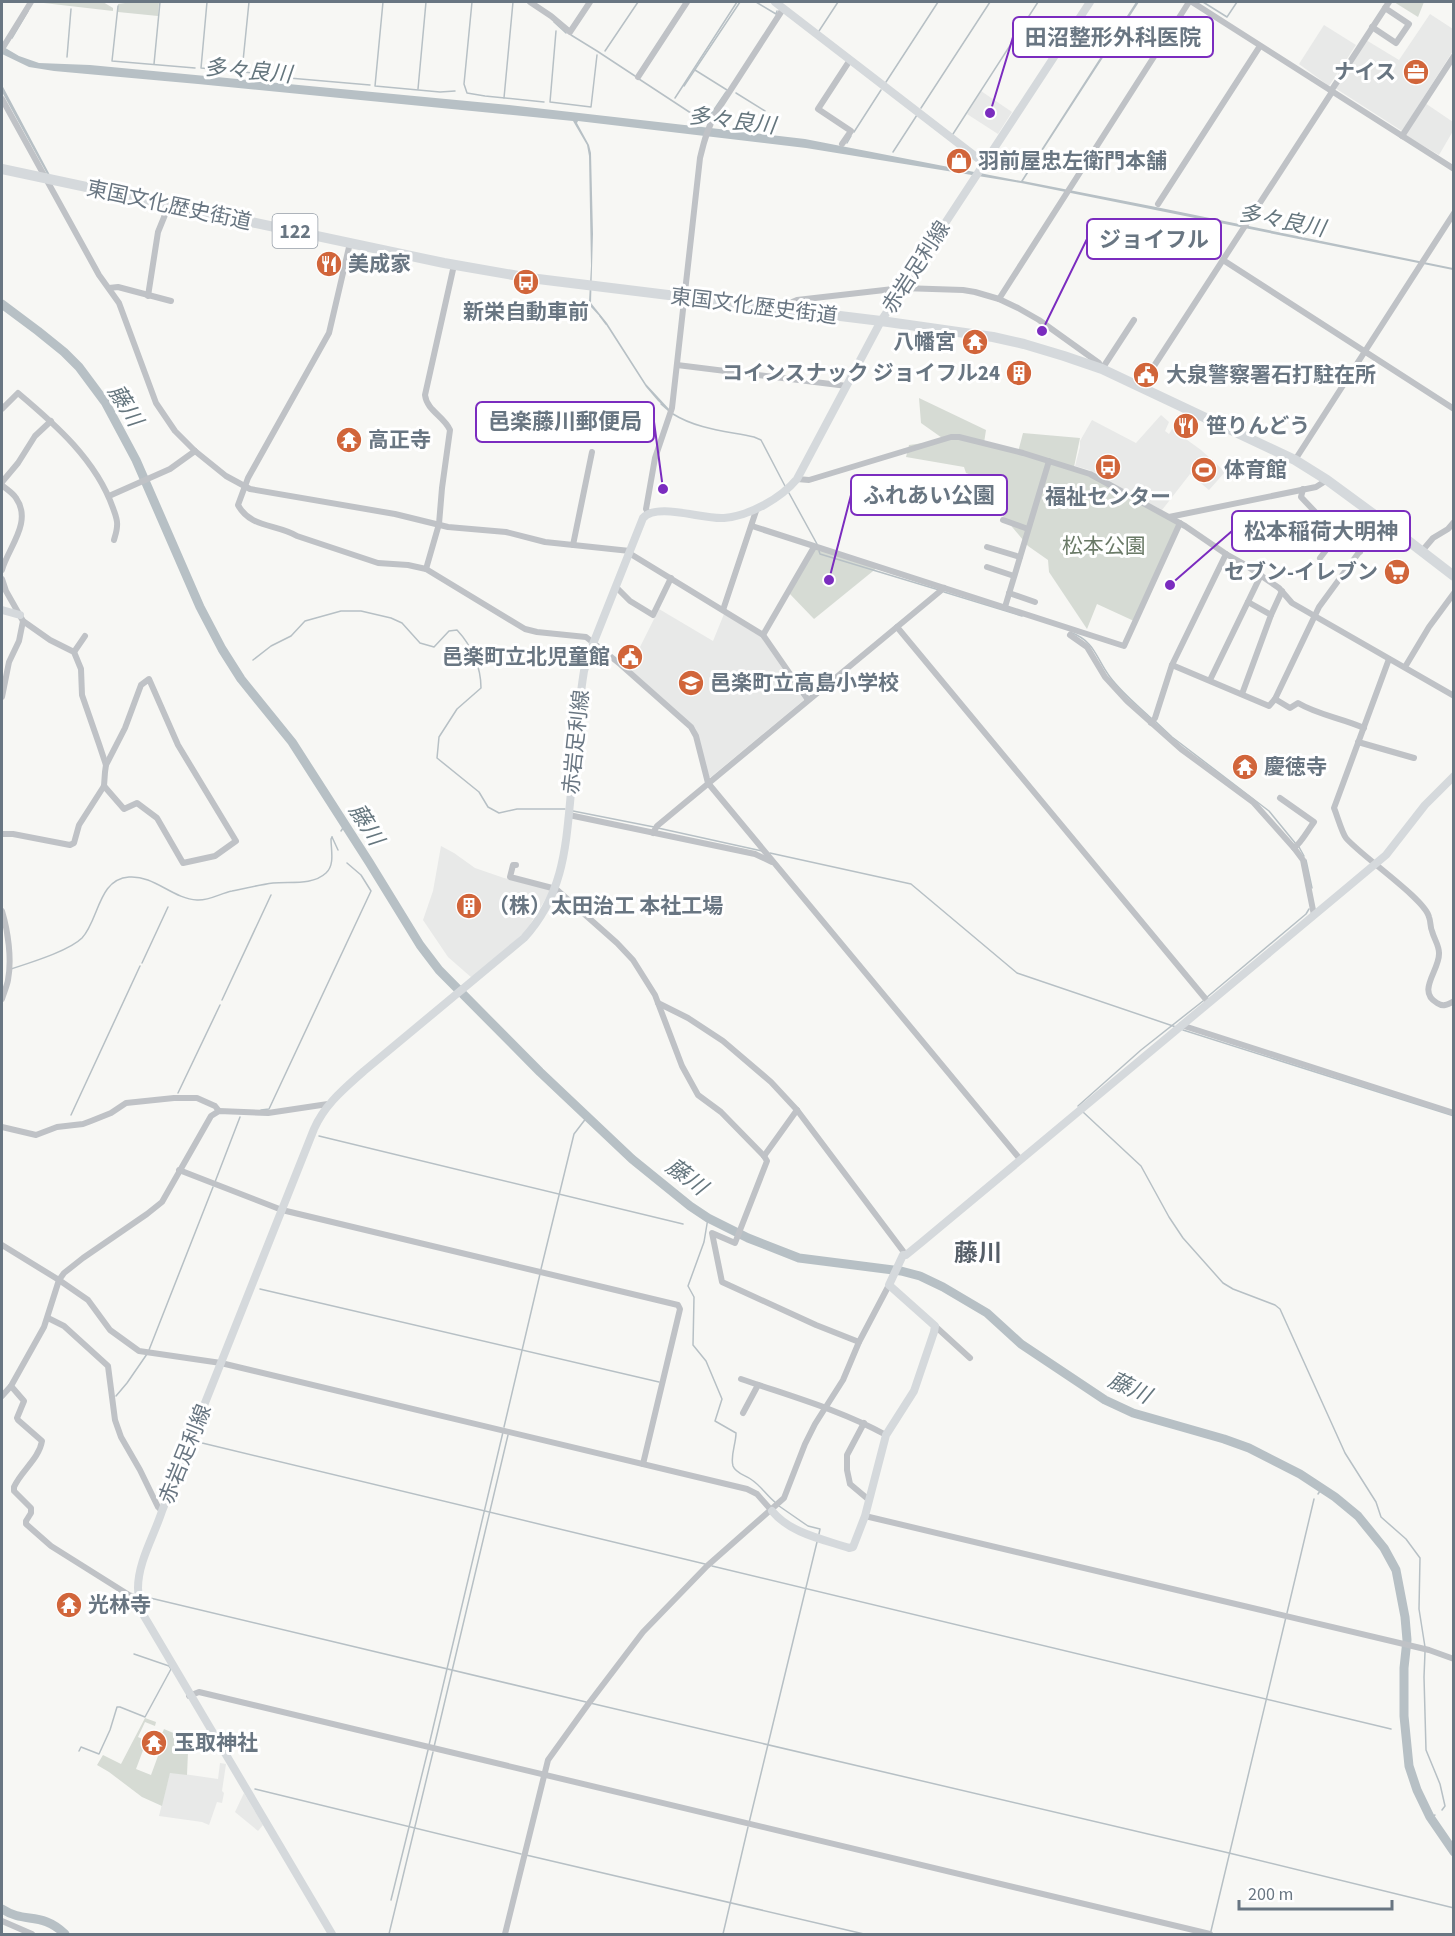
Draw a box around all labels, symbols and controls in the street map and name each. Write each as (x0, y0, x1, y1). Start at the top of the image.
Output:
callout: 田沼整形外科医院 (1013, 17, 1213, 57)
text: 田沼整形外科医院 (1025, 22, 1201, 54)
water label: 多々良川 (203, 51, 295, 91)
place label: ナイス (1334, 57, 1396, 87)
office icon: ナイス (1401, 57, 1431, 87)
water label: 多々良川 (686, 100, 779, 142)
shop icon: 羽前屋忠左衛門本舗 (944, 146, 974, 176)
place label: 羽前屋忠左衛門本舗 (978, 146, 1167, 176)
street label: 東国文化歴史街道 (84, 173, 254, 237)
water label: 多々良川 (1236, 197, 1330, 245)
road number: 122 (272, 214, 318, 248)
street label: 赤岩足利線 (875, 215, 957, 319)
callout: ジョイフル (1087, 219, 1221, 259)
text: ジョイフル (1099, 224, 1209, 256)
restaurant icon: 美成家 (314, 249, 344, 279)
place label: 美成家 (348, 249, 411, 279)
bus stop icon: 新栄自動車前 (511, 267, 541, 297)
street label: 東国文化歴史街道 (669, 281, 839, 331)
place label: 新栄自動車前 (463, 297, 589, 327)
place label: 八幡宮 (893, 327, 956, 357)
temple icon: 八幡宮 (960, 327, 990, 357)
place label: コインスナック ジョイフル24 (722, 358, 1000, 388)
building icon: コインスナック ジョイフル24 (1004, 358, 1034, 388)
public building icon: 大泉警察署石打駐在所 (1131, 360, 1161, 390)
place label: 大泉警察署石打駐在所 (1166, 360, 1376, 390)
water label: 藤川 (100, 378, 151, 434)
callout: 邑楽藤川郵便局 (476, 402, 654, 442)
text: 邑楽藤川郵便局 (488, 406, 642, 438)
restaurant icon: 笹りんどう (1171, 411, 1201, 441)
place label: 笹りんどう (1206, 411, 1310, 441)
temple icon: 高正寺 (334, 425, 364, 455)
place label: 高正寺 (368, 425, 431, 455)
bus stop icon: 福祉センター (1093, 452, 1123, 482)
sports icon: 体育館 (1189, 455, 1219, 485)
place label: 体育館 (1224, 455, 1287, 485)
callout: ふれあい公園 (851, 475, 1007, 515)
text: ふれあい公園 (863, 480, 995, 512)
place label: 福祉センター (1045, 482, 1171, 512)
callout: 松本稲荷大明神 (1232, 511, 1410, 551)
text: 松本稲荷大明神 (1244, 516, 1398, 548)
park label: 松本公園 (1062, 531, 1146, 561)
place label: セブン-イレブン (1224, 557, 1378, 587)
supermarket icon: セブン-イレブン (1382, 557, 1412, 587)
place label: 邑楽町立北児童館 (442, 642, 610, 672)
public building icon: 邑楽町立北児童館 (615, 642, 645, 672)
school or university icon: 邑楽町立高島小学校 (676, 668, 706, 698)
place label: 邑楽町立高島小学校 (710, 668, 899, 698)
street label: 赤岩足利線 (556, 688, 596, 796)
temple icon: 慶徳寺 (1230, 752, 1260, 782)
place label: 慶徳寺 (1264, 752, 1327, 782)
water label: 藤川 (341, 797, 392, 853)
building icon: （株）太田治工 本社工場 (454, 891, 484, 921)
place label: （株）太田治工 本社工場 (488, 891, 723, 921)
water label: 藤川 (659, 1151, 715, 1204)
district label: 藤川 (954, 1236, 1002, 1271)
water label: 藤川 (1103, 1364, 1158, 1413)
street label: 赤岩足利線 (151, 1400, 219, 1508)
temple icon: 光林寺 (54, 1590, 84, 1620)
place label: 光林寺 (88, 1590, 151, 1620)
temple icon: 玉取神社 (139, 1728, 169, 1758)
place label: 玉取神社 (174, 1728, 258, 1758)
scale bar (1239, 1873, 1392, 1911)
text: 200 m (1248, 1882, 1293, 1907)

